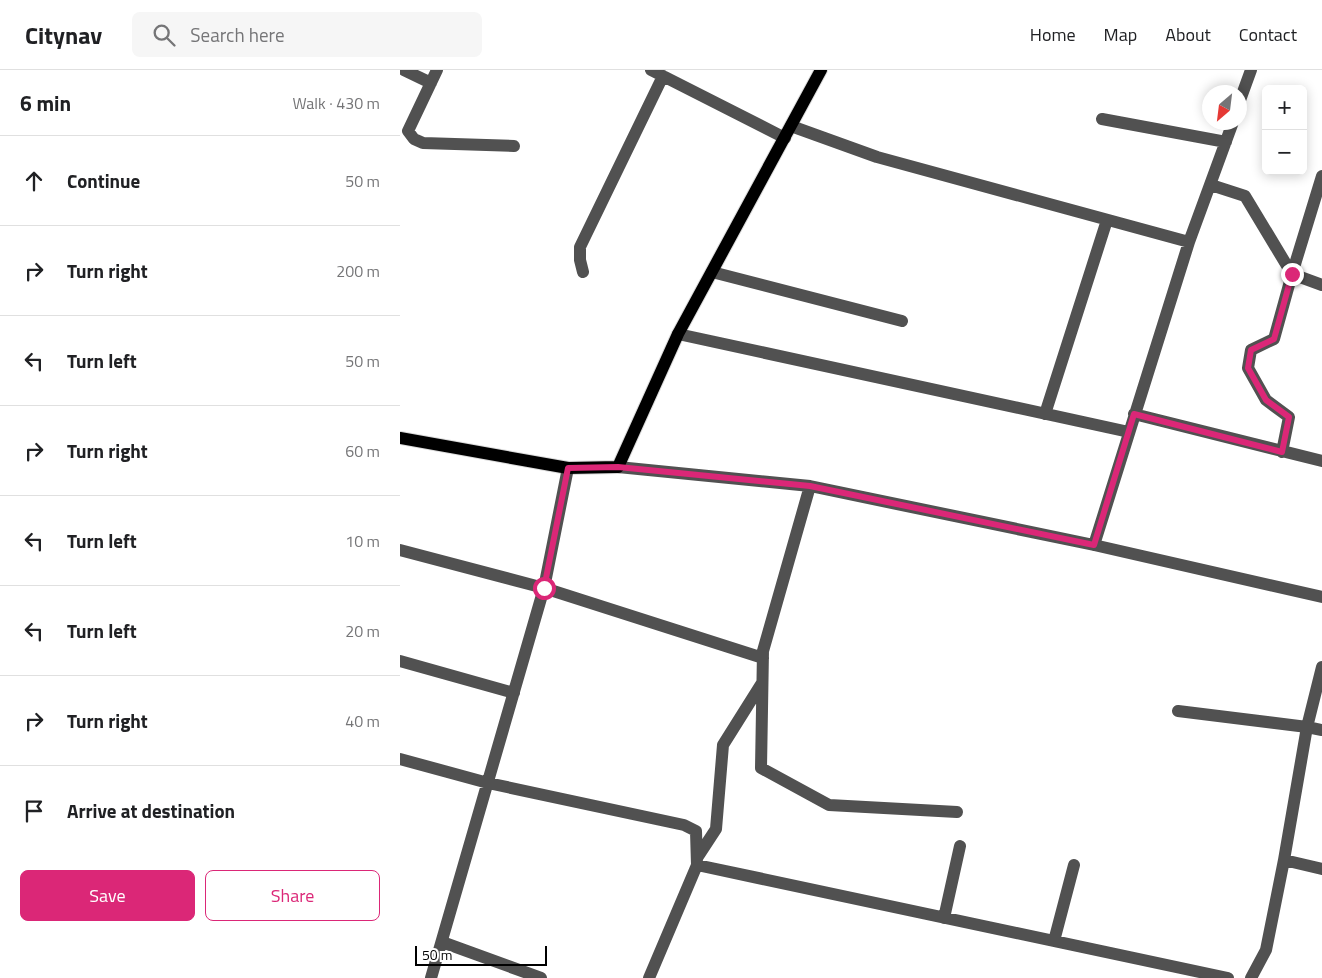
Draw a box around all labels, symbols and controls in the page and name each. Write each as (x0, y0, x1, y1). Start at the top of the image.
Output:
search box (132, 12, 482, 57)
text: Citynav (25, 17, 102, 53)
text: Search here (190, 20, 285, 49)
icon: search (150, 21, 178, 49)
text: Home (1030, 21, 1076, 48)
text: Map (1104, 21, 1137, 48)
text: About (1165, 21, 1211, 48)
text: Contact (1239, 21, 1297, 48)
north arrow (1202, 85, 1247, 130)
map controls (1262, 85, 1307, 175)
button: + (1262, 85, 1307, 130)
text: 6 min (20, 87, 71, 119)
text: Walk · 430 m (292, 91, 380, 115)
button: − (1262, 130, 1307, 175)
text: Continue (67, 166, 140, 195)
icon: ahead (20, 167, 48, 195)
text: 50 m (345, 169, 380, 193)
text: Turn right (67, 256, 148, 285)
icon: right (20, 257, 48, 285)
text: 200 m (336, 259, 380, 283)
route end (1281, 263, 1304, 286)
text: Turn left (67, 346, 137, 375)
icon: left (20, 347, 48, 375)
text: 50 m (345, 349, 380, 373)
text: Turn right (67, 436, 148, 465)
icon: right (20, 437, 48, 465)
text: 60 m (345, 439, 380, 463)
text: Turn left (67, 526, 137, 555)
icon: left (20, 527, 48, 555)
text: 10 m (345, 529, 380, 553)
route start (533, 577, 556, 600)
text: Turn left (67, 616, 137, 645)
icon: left (20, 617, 48, 645)
text: 20 m (345, 619, 380, 643)
text: Turn right (67, 706, 148, 735)
icon: right (20, 707, 48, 735)
text: 40 m (345, 709, 380, 733)
text: Arrive at destination (67, 796, 235, 825)
icon: arrive (20, 797, 48, 825)
button: Save (20, 870, 195, 921)
button: Share (205, 870, 380, 921)
scale bar (415, 943, 548, 966)
text: 50 m (422, 944, 452, 965)

